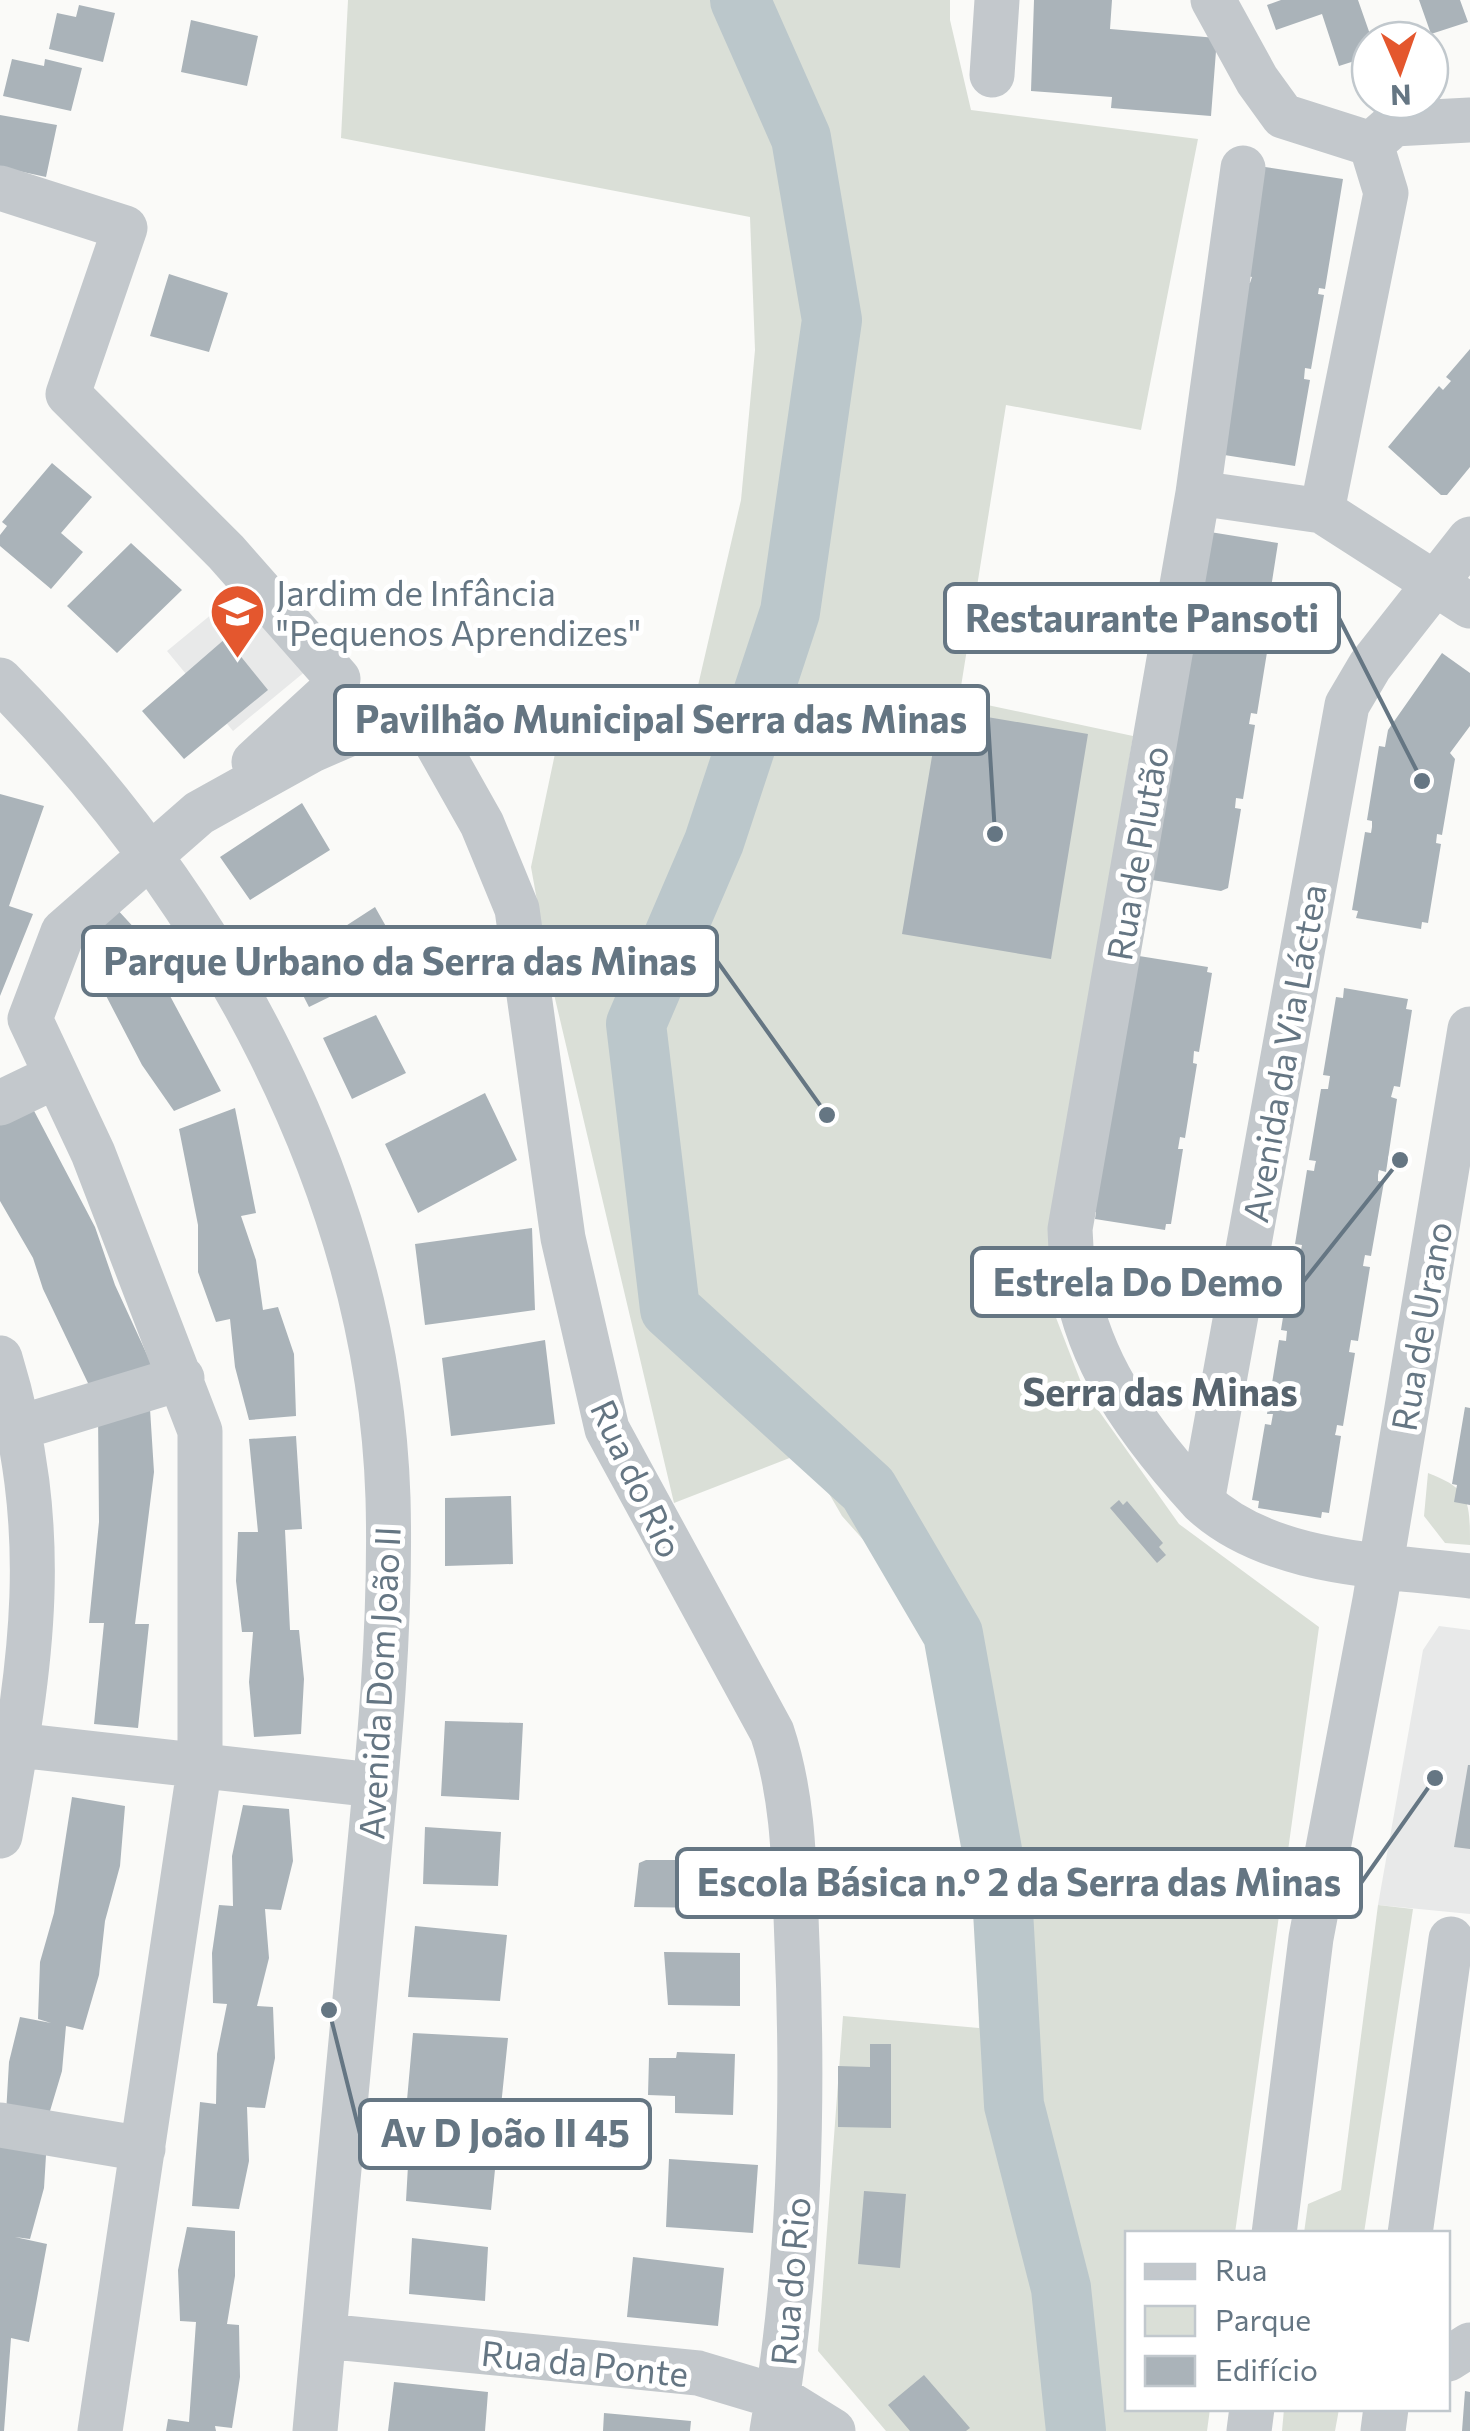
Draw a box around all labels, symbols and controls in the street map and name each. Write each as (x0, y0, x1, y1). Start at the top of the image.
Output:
north arrow (1350, 20, 1450, 120)
text: N (1390, 79, 1412, 113)
place label: Jardim de Infância "Pequenos Aprendizes" (276, 570, 641, 653)
school or university icon: Jardim de Infância "Pequenos Aprendizes" (207, 581, 267, 660)
callout: Restaurante Pansoti (945, 584, 1339, 652)
text: Restaurante Pansoti (965, 593, 1319, 640)
callout: Pavilhão Municipal Serra das Minas (335, 686, 988, 754)
text: Pavilhão Municipal Serra das Minas (355, 694, 967, 741)
street label: Rua de Plutão (1096, 742, 1176, 964)
street label: Avenida da Via Láctea (1232, 881, 1334, 1225)
callout: Parque Urbano da Serra das Minas (83, 927, 717, 995)
text: Parque Urbano da Serra das Minas (103, 936, 697, 983)
street label: Rua de Urano (1380, 1218, 1460, 1434)
callout: Estrela Do Demo (972, 1248, 1303, 1316)
text: Estrela Do Demo (993, 1257, 1283, 1304)
district label: Serra das Minas (1022, 1367, 1298, 1414)
street label: Rua do Rio (583, 1392, 693, 1564)
street label: Avenida Dom João II (348, 1525, 408, 1841)
callout: Escola Básica n.º 2 da Serra das Minas (677, 1849, 1361, 1917)
text: Escola Básica n.º 2 da Serra das Minas (697, 1857, 1341, 1904)
callout: Av D João II 45 (360, 2100, 650, 2168)
text: Av D João II 45 (380, 2108, 630, 2155)
street label: Rua do Rio (760, 2195, 818, 2367)
legend (1125, 2231, 1450, 2411)
text: Rua (1215, 2250, 1267, 2287)
text: Parque (1215, 2300, 1311, 2337)
street label: Rua da Ponte (479, 2330, 691, 2394)
text: Edifício (1215, 2350, 1318, 2387)

